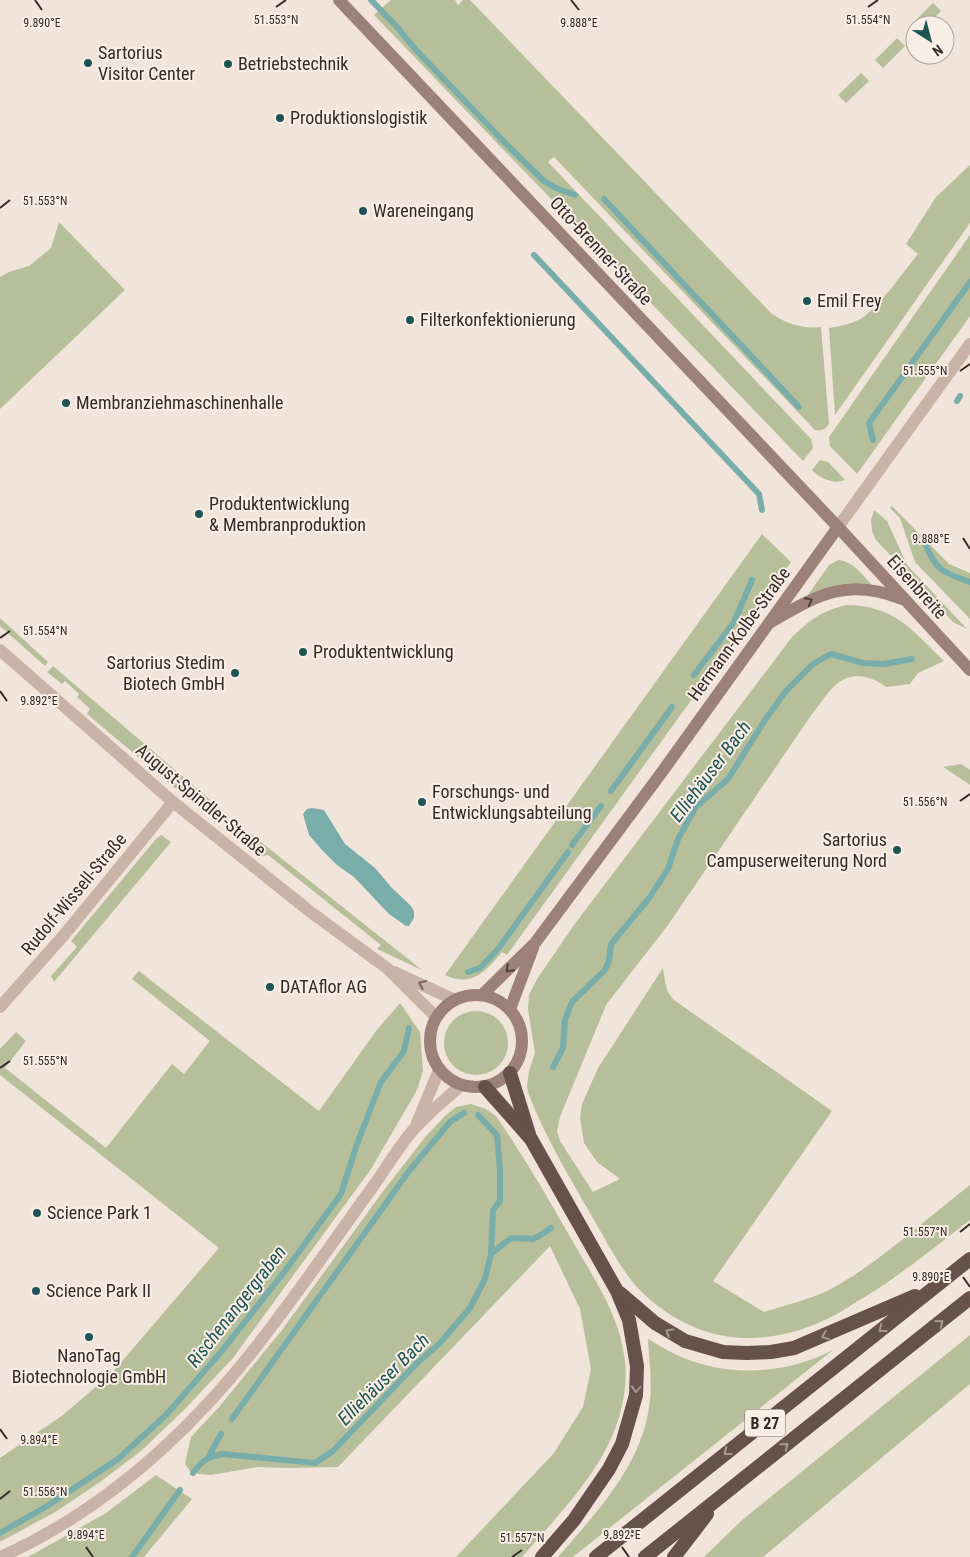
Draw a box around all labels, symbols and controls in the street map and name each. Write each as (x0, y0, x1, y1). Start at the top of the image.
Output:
text: 51.553°N (254, 13, 298, 27)
text: 51.554°N (846, 13, 890, 27)
north arrow (905, 15, 955, 65)
text: 9.890°E (23, 16, 61, 30)
text: 9.888°E (560, 16, 598, 30)
place label: Sartorius Visitor Center (98, 42, 195, 84)
text: N (929, 42, 946, 60)
place label: Betriebstechnik (238, 53, 348, 74)
marker: Sartorius Visitor Center (82, 57, 94, 69)
marker: Betriebstechnik (222, 58, 234, 70)
place label: Produktionslogistik (290, 107, 427, 128)
marker: Produktionslogistik (274, 112, 286, 124)
street label: Otto-Brenner-Straße (546, 192, 657, 309)
text: 51.553°N (23, 194, 67, 208)
place label: Wareneingang (373, 200, 474, 221)
marker: Wareneingang (357, 205, 369, 217)
place label: Emil Frey (817, 290, 882, 311)
marker: Emil Frey (801, 295, 813, 307)
place label: Filterkonfektionierung (420, 309, 576, 330)
marker: Filterkonfektionierung (404, 314, 416, 326)
text: 51.555°N (903, 364, 947, 378)
place label: Membranziehmaschinenhalle (76, 392, 284, 413)
marker: Membranziehmaschinenhalle (60, 397, 72, 409)
place label: Produktentwicklung & Membranproduktion (209, 493, 366, 535)
marker: Produktentwicklung & Membranproduktion (193, 508, 205, 520)
text: 9.888°E (912, 532, 950, 546)
street label: Eisenbreite (883, 550, 952, 623)
street label: Hermann-Kolbe-Straße (683, 563, 794, 705)
one-way arrow (804, 597, 813, 607)
text: 51.554°N (23, 624, 67, 638)
place label: Produktentwicklung (313, 641, 454, 662)
marker: Produktentwicklung (297, 646, 309, 658)
place label: Sartorius Stedim Biotech GmbH (107, 652, 225, 694)
marker: Sartorius Stedim Biotech GmbH (229, 667, 241, 679)
text: 9.892°E (20, 694, 58, 708)
water label: Elliehäuser Bach (665, 716, 756, 826)
street label: August-Spindler-Straße (132, 739, 271, 860)
place label: Forschungs- und Entwicklungsabteilung (432, 781, 592, 823)
text: 51.556°N (903, 795, 947, 809)
marker: Forschungs- und Entwicklungsabteilung (416, 796, 428, 808)
street label: Rudolf-Wissell-Straße (17, 829, 131, 959)
place label: Sartorius Campuserweiterung Nord (706, 829, 887, 871)
marker: Sartorius Campuserweiterung Nord (891, 844, 903, 856)
one-way arrow (505, 963, 514, 972)
place label: DATAflor AG (280, 976, 367, 997)
one-way arrow (418, 979, 427, 990)
marker: DATAflor AG (264, 981, 276, 993)
text: 51.555°N (23, 1054, 67, 1068)
place label: Science Park 1 (47, 1202, 152, 1223)
marker: Science Park 1 (31, 1207, 43, 1219)
text: 51.557°N (903, 1225, 947, 1239)
water label: Rischenangergraben (182, 1241, 291, 1372)
text: 9.890°E (912, 1270, 950, 1284)
place label: Science Park II (46, 1280, 151, 1301)
marker: Science Park II (30, 1285, 42, 1297)
one-way arrow (934, 1319, 943, 1328)
one-way arrow (879, 1324, 888, 1332)
one-way arrow (666, 1328, 675, 1338)
water label: Elliehäuser Bach (333, 1329, 434, 1430)
one-way arrow (821, 1330, 830, 1340)
marker: NanoTag Biotechnologie GmbH (83, 1331, 95, 1343)
place label: NanoTag Biotechnologie GmbH (12, 1345, 166, 1387)
one-way arrow (631, 1385, 642, 1393)
road number: B 27 (745, 1410, 785, 1436)
text: 9.894°E (20, 1433, 58, 1447)
one-way arrow (779, 1443, 788, 1451)
one-way arrow (724, 1447, 733, 1456)
text: 51.556°N (23, 1485, 67, 1499)
text: 9.894°E (67, 1528, 105, 1542)
text: 9.892°E (603, 1528, 641, 1542)
text: 51.557°N (500, 1531, 544, 1545)

